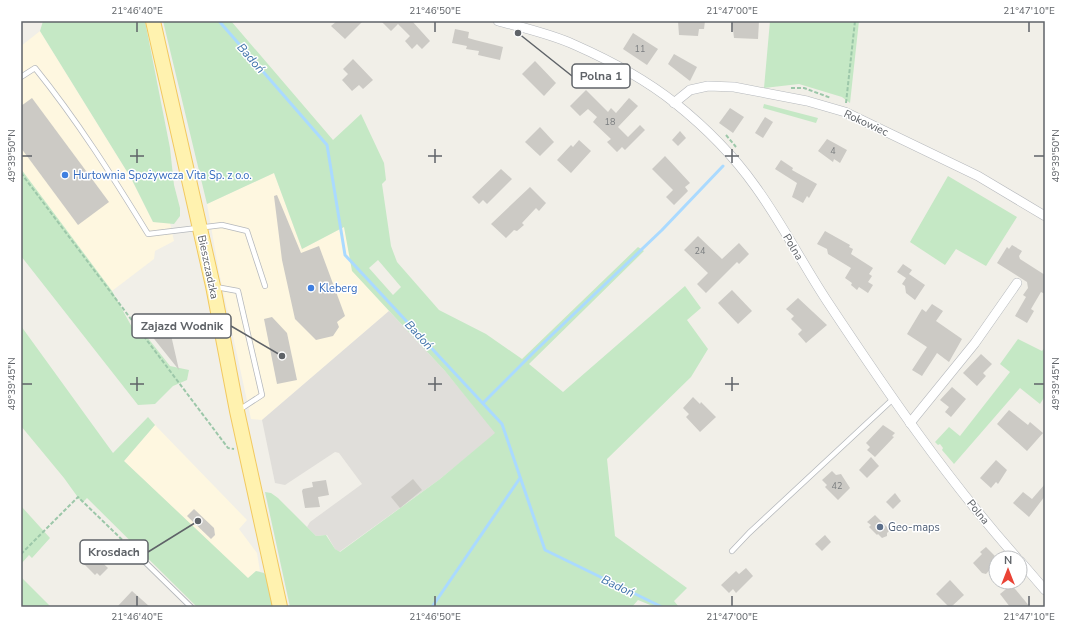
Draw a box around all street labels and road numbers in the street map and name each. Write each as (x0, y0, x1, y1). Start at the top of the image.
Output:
street label: Rokowiec (841, 106, 891, 140)
street label: Polna (779, 231, 807, 263)
street label: Bieszczadzka (194, 234, 222, 300)
street label: Polna (963, 496, 993, 528)

